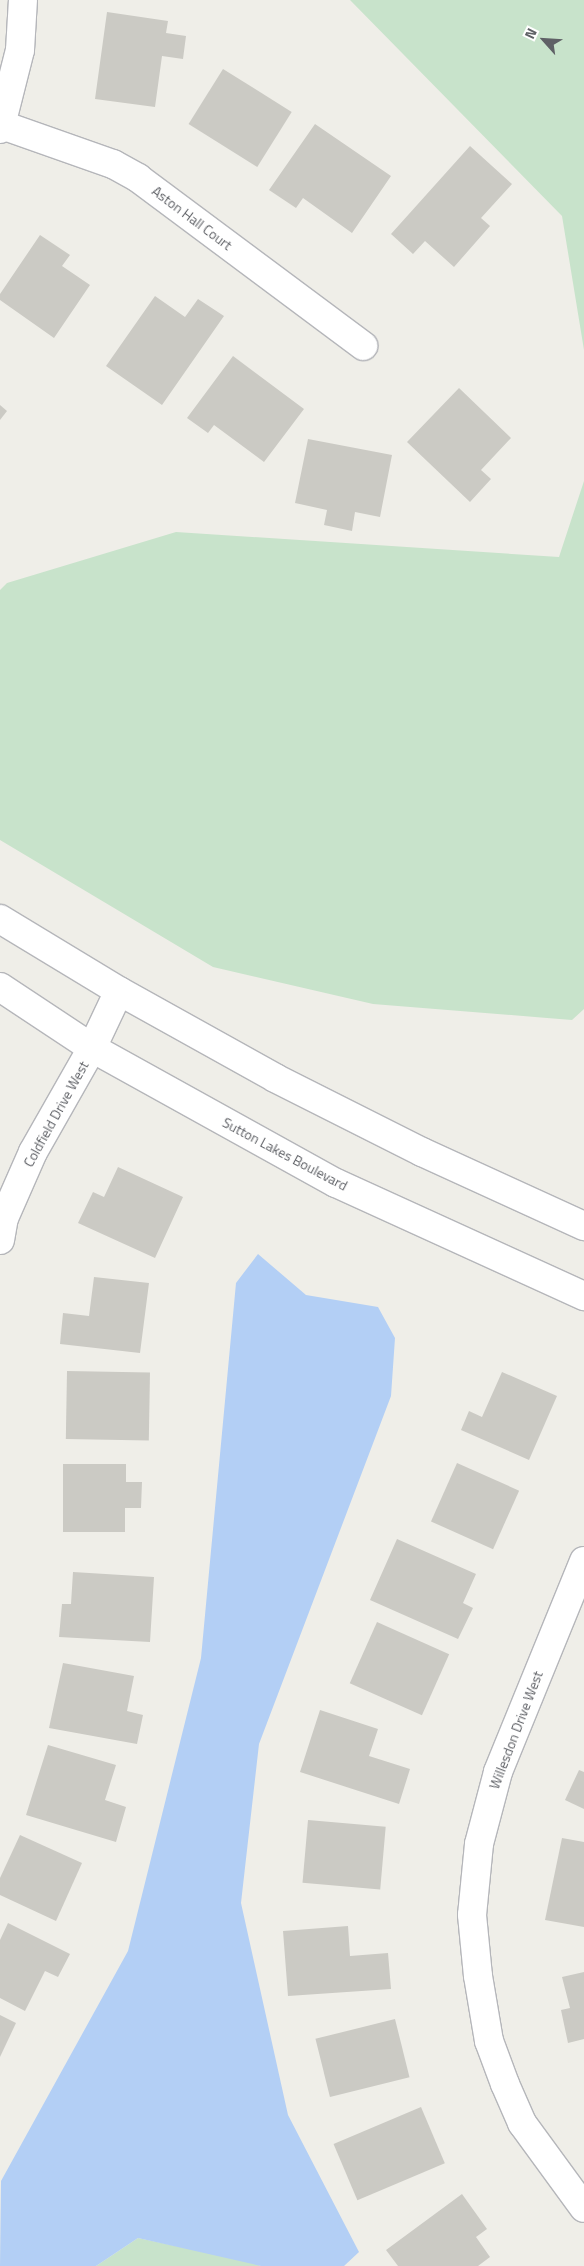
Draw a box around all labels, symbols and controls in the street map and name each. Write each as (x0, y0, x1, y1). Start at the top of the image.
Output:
north arrow (519, 15, 569, 65)
text: N (519, 24, 542, 42)
street label: Aston Hall Court (149, 182, 235, 254)
street label: Coldfield Drive West (20, 1058, 92, 1170)
street label: Sutton Lakes Boulevard (220, 1114, 350, 1194)
street label: Willesdon Drive West (486, 1669, 546, 1791)

